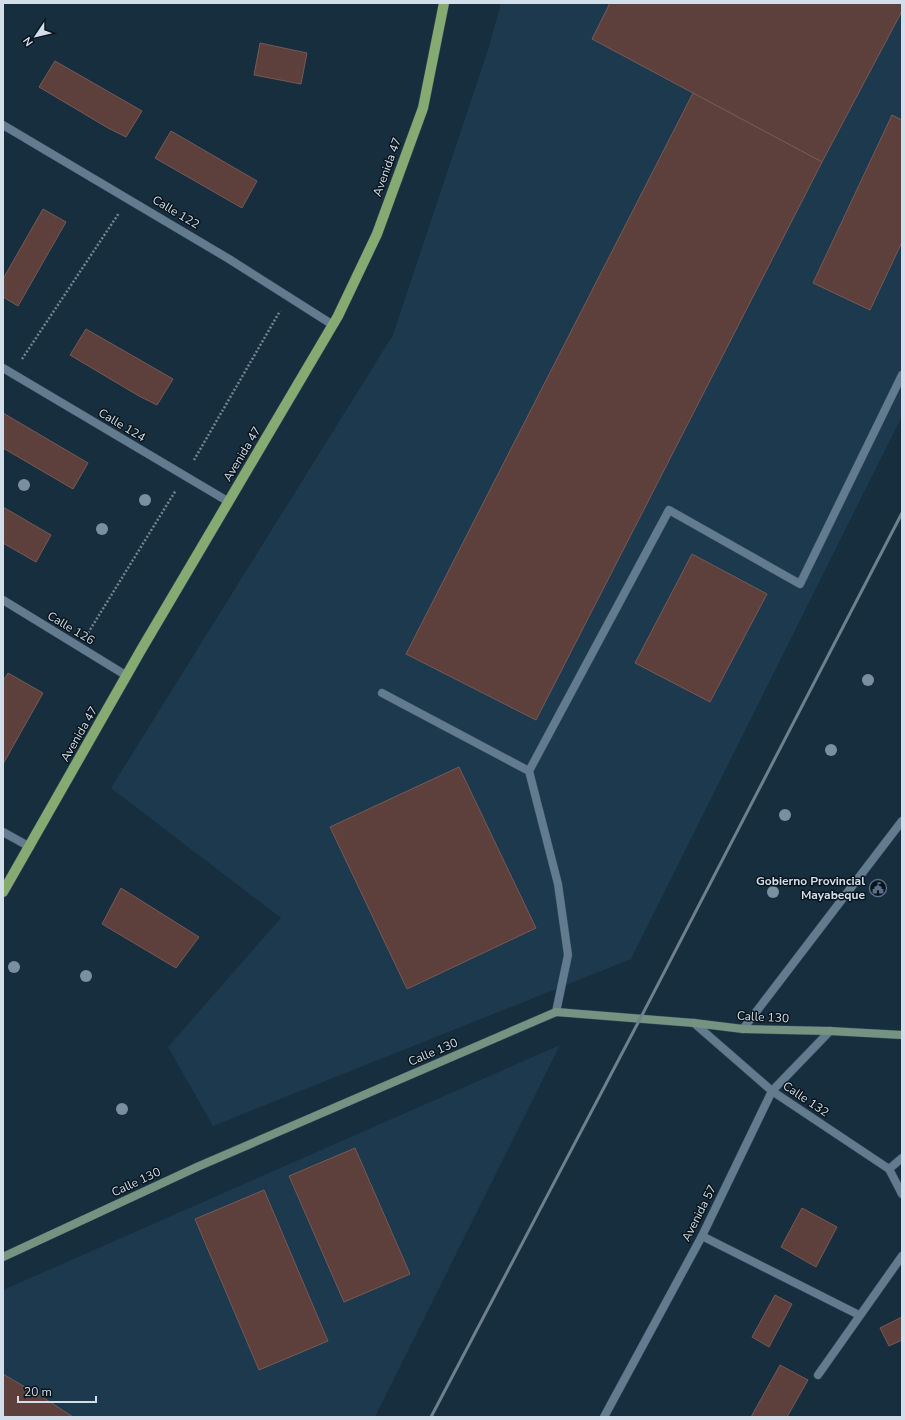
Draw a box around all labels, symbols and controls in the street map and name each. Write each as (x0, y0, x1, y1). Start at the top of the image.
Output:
north arrow (16, 16, 56, 56)
text: N (20, 34, 37, 49)
street label: Avenida 47 (369, 135, 405, 199)
street label: Calle 122 (149, 192, 203, 232)
street label: Calle 124 (95, 405, 149, 445)
street label: Avenida 47 (219, 424, 265, 484)
street label: Calle 126 (44, 608, 98, 648)
street label: Avenida 47 (57, 703, 101, 765)
place label: Gobierno Provincial Mayabeque (756, 873, 865, 903)
public building icon: Gobierno Provincial Mayabeque (868, 878, 888, 898)
street label: Calle 130 (736, 1008, 790, 1026)
street label: Calle 130 (406, 1034, 460, 1070)
street label: Calle 132 (780, 1078, 832, 1120)
street label: Calle 130 (109, 1164, 163, 1200)
street label: Avenida 57 (678, 1182, 720, 1244)
scale bar (18, 1378, 96, 1404)
text: 20 m (24, 1384, 52, 1400)

